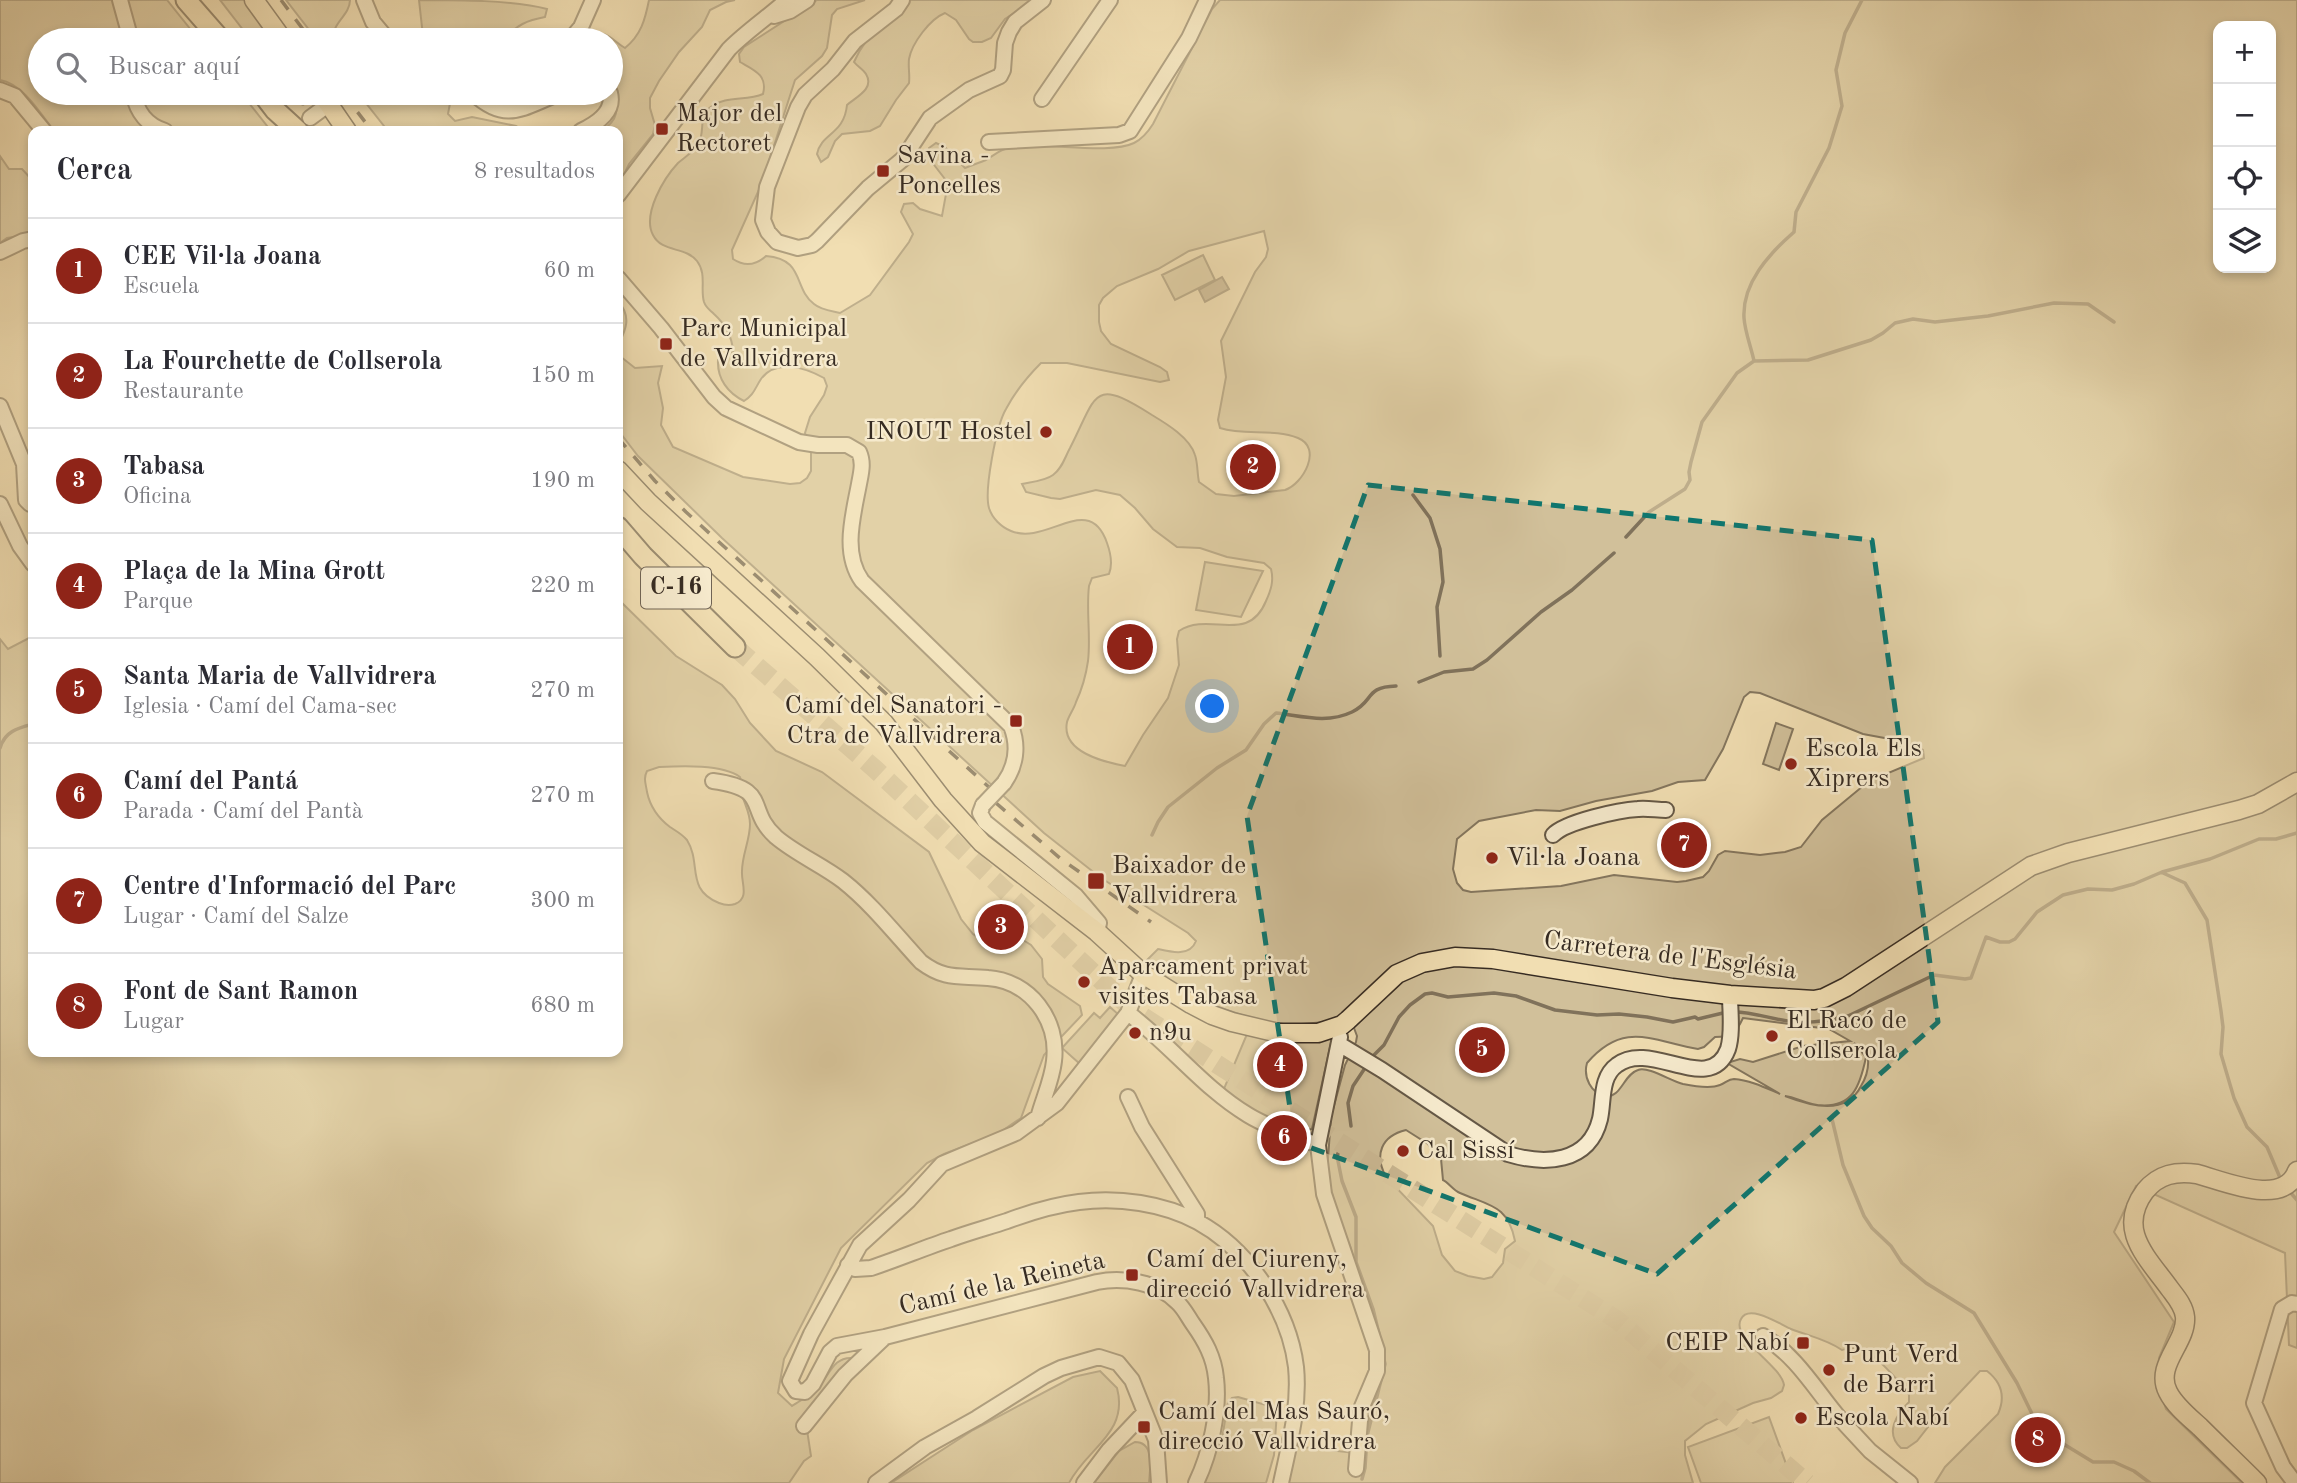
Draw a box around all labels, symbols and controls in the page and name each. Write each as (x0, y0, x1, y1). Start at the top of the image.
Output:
map controls (2213, 21, 2276, 273)
button: + (2213, 21, 2276, 84)
search box (28, 28, 623, 105)
icon: search (52, 48, 90, 86)
text: Buscar aquí (108, 54, 240, 80)
button: − (2213, 84, 2276, 147)
place label: Major del Rectoret (676, 101, 782, 157)
marker: Major del Rectoret (654, 121, 670, 137)
place label: Savina - Poncelles (897, 143, 1001, 199)
button: locate (2213, 147, 2276, 210)
text: Cerca (56, 156, 132, 186)
text: 8 resultados (474, 160, 595, 183)
marker: Savina - Poncelles (875, 163, 891, 179)
button: layers (2213, 210, 2276, 273)
text: CEE Vil·la Joana (123, 244, 321, 270)
text: 1 (72, 259, 86, 282)
text: 60 m (544, 259, 595, 282)
text: Escuela (123, 275, 199, 298)
place label: Parc Municipal de Vallvidrera (680, 316, 847, 372)
marker: Parc Municipal de Vallvidrera (658, 336, 674, 352)
text: La Fourchette de Collserola (123, 349, 442, 375)
text: 2 (72, 364, 86, 387)
text: 150 m (530, 364, 595, 387)
text: Restaurante (123, 380, 244, 403)
place label: INOUT Hostel (865, 419, 1032, 445)
marker: INOUT Hostel (1038, 424, 1054, 440)
pin: 2 (1230, 441, 1276, 493)
text: Tabasa (123, 454, 205, 480)
text: 3 (72, 469, 86, 492)
text: 190 m (530, 469, 595, 492)
text: Oficina (123, 485, 191, 508)
text: Plaça de la Mina Grott (123, 559, 385, 585)
road number: C-16 (641, 568, 711, 608)
text: 4 (72, 574, 86, 597)
text: 220 m (530, 574, 595, 597)
text: Parque (123, 590, 193, 613)
pin: 1 (1107, 621, 1153, 673)
text: Santa Maria de Vallvidrera (123, 664, 436, 690)
text: 5 (72, 679, 86, 702)
text: 270 m (530, 679, 595, 702)
your location (1195, 689, 1229, 723)
place label: Camí del Sanatori - Ctra de Vallvidrera (785, 693, 1002, 749)
text: Iglesia · Camí del Cama-sec (123, 695, 397, 718)
marker: Camí del Sanatori - Ctra de Vallvidrera (1008, 713, 1024, 729)
place label: Escola Els Xiprers (1805, 736, 1922, 792)
marker: Escola Els Xiprers (1783, 756, 1799, 772)
text: Camí del Pantá (123, 769, 298, 795)
text: 6 (72, 784, 86, 807)
text: 270 m (530, 784, 595, 807)
text: Parada · Camí del Pantà (123, 800, 363, 823)
pin: 7 (1661, 819, 1707, 871)
place label: Vil·la Joana (1506, 845, 1640, 871)
marker: Vil·la Joana (1484, 850, 1500, 866)
place label: Baixador de Vallvidrera (1112, 853, 1246, 909)
marker: Baixador de Vallvidrera (1086, 871, 1106, 891)
text: Centre d'Informació del Parc (123, 874, 456, 900)
text: 7 (72, 889, 86, 912)
text: 300 m (530, 889, 595, 912)
pin: 3 (978, 901, 1024, 953)
text: Lugar · Camí del Salze (123, 905, 349, 928)
street label: Carretera de l'Església (1542, 928, 1798, 984)
place label: Aparcament privat visites Tabasa (1098, 954, 1308, 1010)
marker: Aparcament privat visites Tabasa (1076, 974, 1092, 990)
text: Font de Sant Ramon (123, 979, 358, 1005)
text: 8 (72, 994, 86, 1017)
text: 680 m (530, 994, 595, 1017)
place label: El Racó de Collserola (1786, 1008, 1907, 1064)
text: Lugar (123, 1010, 184, 1033)
place label: n9u (1149, 1020, 1192, 1046)
pin: 5 (1459, 1024, 1505, 1076)
marker: n9u (1127, 1025, 1143, 1041)
marker: El Racó de Collserola (1764, 1028, 1780, 1044)
pin: 4 (1257, 1039, 1303, 1091)
pin: 6 (1261, 1112, 1307, 1164)
place label: Cal Sissí (1417, 1138, 1515, 1164)
marker: Cal Sissí (1395, 1143, 1411, 1159)
place label: Camí del Ciureny, direcció Vallvidrera (1146, 1247, 1365, 1303)
street label: Camí de la Reineta (896, 1248, 1108, 1320)
marker: Camí del Ciureny, direcció Vallvidrera (1124, 1267, 1140, 1283)
place label: CEIP Nabí (1665, 1330, 1790, 1356)
marker: CEIP Nabí (1795, 1335, 1811, 1351)
place label: Punt Verd de Barri (1843, 1342, 1959, 1398)
marker: Punt Verd de Barri (1821, 1362, 1837, 1378)
place label: Camí del Mas Sauró, direcció Vallvidrera (1158, 1399, 1390, 1455)
place label: Escola Nabí (1815, 1405, 1950, 1431)
marker: Escola Nabí (1793, 1410, 1809, 1426)
pin: 8 (2015, 1414, 2061, 1466)
marker: Camí del Mas Sauró, direcció Vallvidrera (1136, 1419, 1152, 1435)

